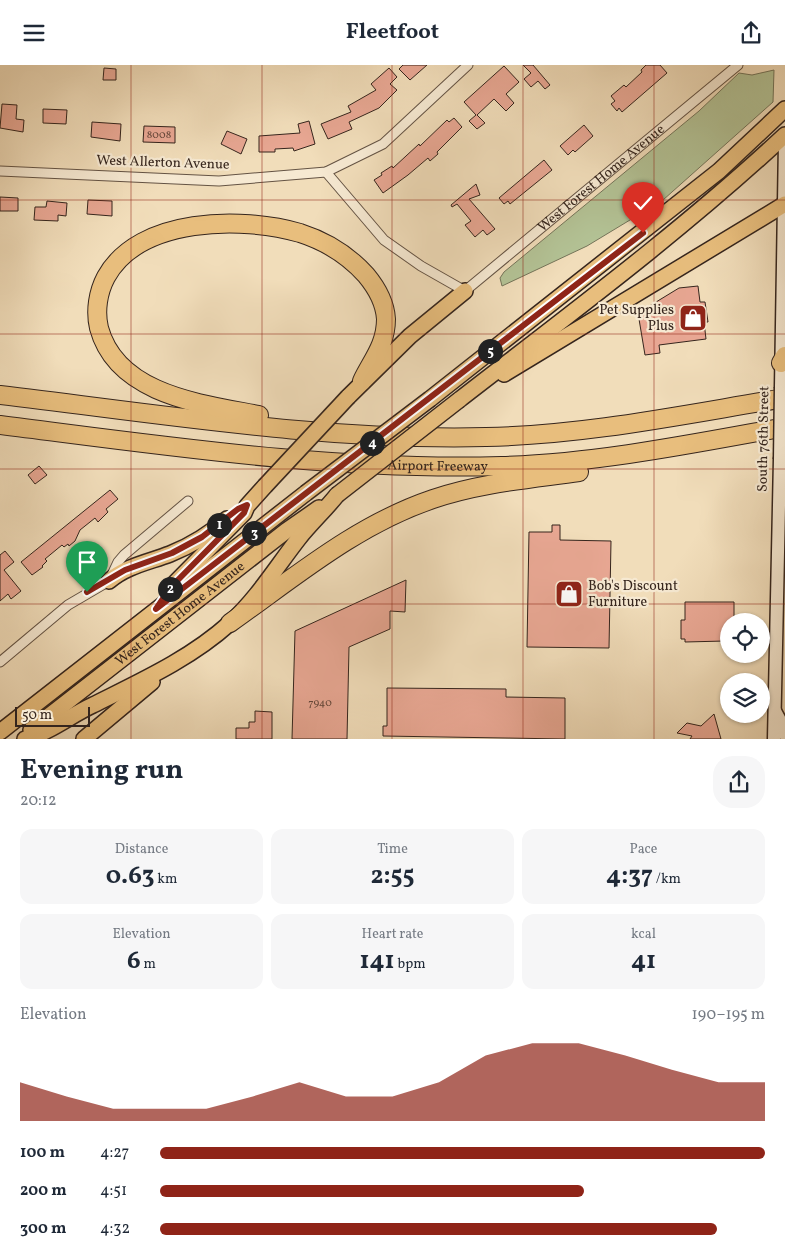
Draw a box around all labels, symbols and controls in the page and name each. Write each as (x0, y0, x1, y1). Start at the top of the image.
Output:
text: Fleetfoot (346, 17, 439, 48)
icon: menu (20, 19, 48, 47)
icon: share (737, 19, 765, 47)
street label: West Forest Home Avenue (534, 120, 669, 237)
house number: 8008 (147, 128, 172, 143)
street label: West Allerton Avenue (96, 151, 230, 175)
pin (622, 182, 664, 233)
icon: check (629, 189, 657, 217)
place label: Pet Supplies Plus (599, 301, 674, 336)
shop icon: Pet Supplies Plus (678, 303, 708, 333)
pin: 5 (478, 339, 502, 363)
text: 5 (487, 342, 494, 361)
street label: South 76th Street (754, 386, 774, 492)
pin: 4 (360, 431, 384, 455)
text: 4 (368, 434, 377, 453)
street label: Airport Freeway (387, 456, 489, 476)
pin: 1 (206, 513, 232, 537)
text: 1 (217, 516, 222, 535)
pin: 3 (242, 521, 266, 545)
text: 3 (251, 524, 258, 543)
pin (66, 541, 108, 592)
icon: arrive (73, 548, 101, 576)
street label: West Forest Home Avenue (111, 557, 249, 670)
pin: 2 (158, 577, 182, 601)
place label: Bob's Discount Furniture (588, 577, 678, 612)
shop icon: Bob's Discount Furniture (554, 579, 584, 609)
text: 2 (167, 580, 174, 599)
map controls (720, 613, 770, 723)
button: locate (720, 613, 770, 663)
button: layers (720, 673, 770, 723)
house number: 7940 (308, 696, 332, 711)
scale bar (15, 703, 90, 727)
text: 50 m (22, 706, 52, 725)
text: Evening run (20, 751, 184, 790)
button: share (713, 756, 765, 808)
text: 20:12 (20, 790, 57, 812)
text: Distance (115, 840, 168, 859)
text: Time (377, 840, 408, 859)
text: Pace (630, 840, 658, 859)
text: 0.63 (106, 859, 155, 894)
text: 2:55 (370, 859, 415, 894)
text: 4:37 (606, 859, 653, 894)
text: km (155, 870, 177, 889)
text: /km (653, 870, 681, 889)
text: Elevation (112, 925, 171, 944)
text: Heart rate (362, 925, 423, 944)
text: kcal (631, 925, 656, 944)
text: 6 (127, 944, 141, 979)
text: 141 (359, 944, 395, 979)
text: 41 (631, 944, 656, 979)
text: m (141, 955, 156, 974)
text: bpm (395, 955, 426, 974)
text: Elevation (20, 1004, 87, 1026)
text: 190–195 m (692, 1004, 765, 1026)
text: 100 m (20, 1142, 65, 1164)
text: 4:27 (100, 1142, 129, 1164)
text: 200 m (20, 1180, 67, 1202)
text: 4:51 (100, 1180, 127, 1202)
text: 300 m (20, 1218, 66, 1240)
text: 4:32 (100, 1218, 130, 1240)

